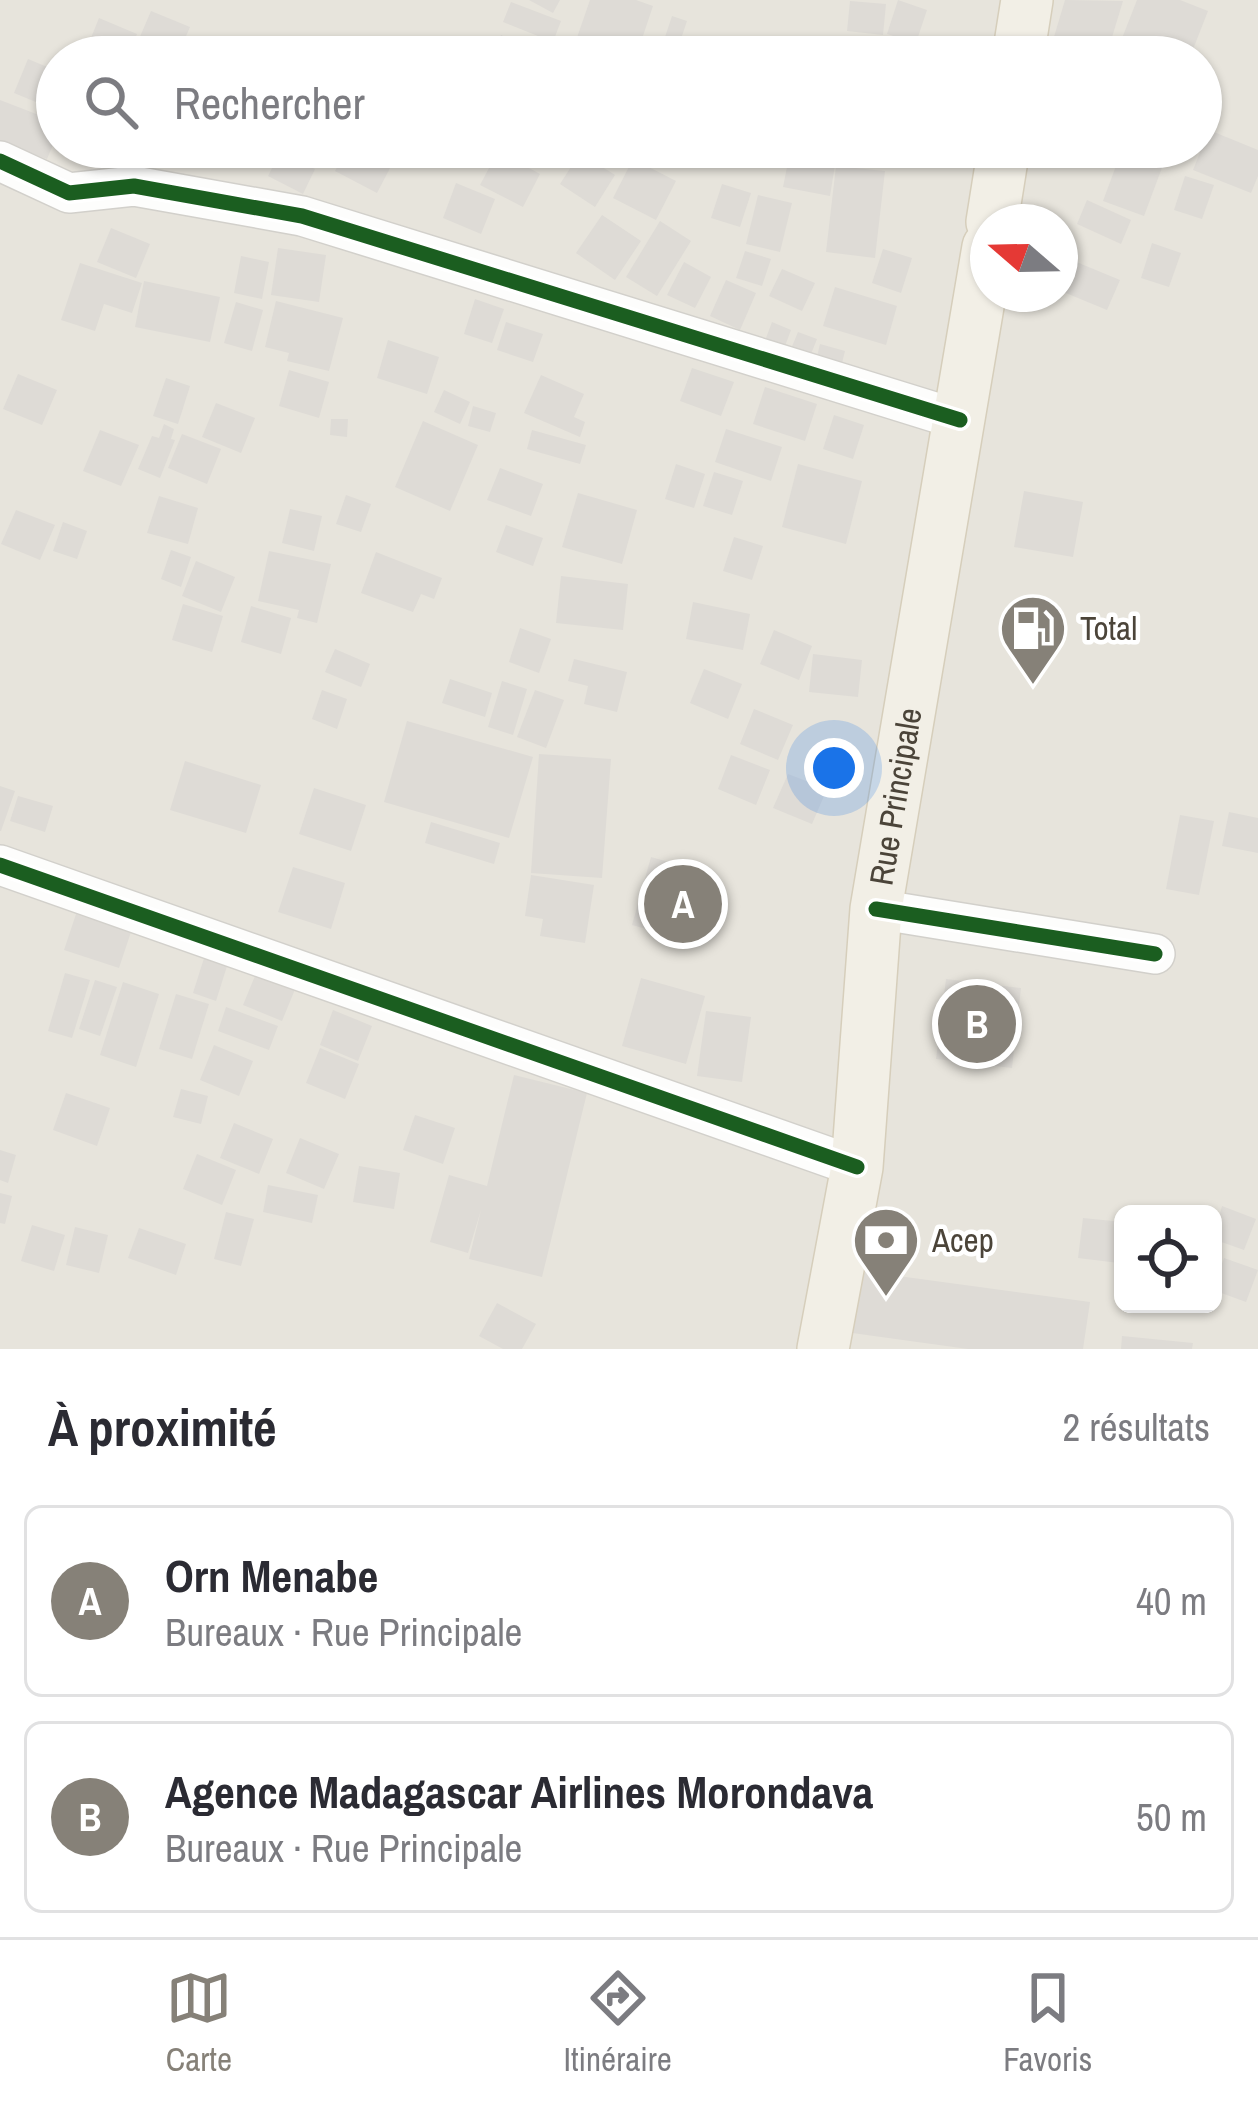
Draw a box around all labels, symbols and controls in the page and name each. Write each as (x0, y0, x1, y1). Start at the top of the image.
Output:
search box (36, 36, 1222, 168)
icon: search (78, 69, 144, 135)
text: Rechercher (174, 72, 365, 133)
north arrow (970, 204, 1078, 312)
fuel station icon: Total (998, 593, 1068, 687)
place label: Total (1080, 606, 1137, 650)
street label: Rue Principale (858, 704, 932, 888)
your location (804, 738, 864, 798)
pin: A (644, 859, 722, 949)
pin: B (938, 979, 1016, 1069)
bank icon: Acep (851, 1205, 921, 1299)
map controls (1114, 1205, 1222, 1313)
button: locate (1114, 1205, 1222, 1313)
place label: Acep (931, 1218, 994, 1262)
text: À proximité (48, 1393, 277, 1462)
text: 2 résultats (1062, 1401, 1210, 1453)
text: Orn Menabe (165, 1545, 378, 1606)
text: A (78, 1575, 102, 1627)
text: 40 m (1136, 1575, 1207, 1627)
text: Bureaux · Rue Principale (165, 1606, 522, 1658)
text: Agence Madagascar Airlines Morondava (165, 1761, 873, 1822)
text: B (78, 1791, 102, 1843)
text: 50 m (1136, 1791, 1207, 1843)
text: Bureaux · Rue Principale (165, 1822, 522, 1874)
tab: Carte (166, 1965, 232, 2081)
tab: Itinéraire (563, 1965, 672, 2081)
tab: Favoris (1003, 1965, 1092, 2081)

